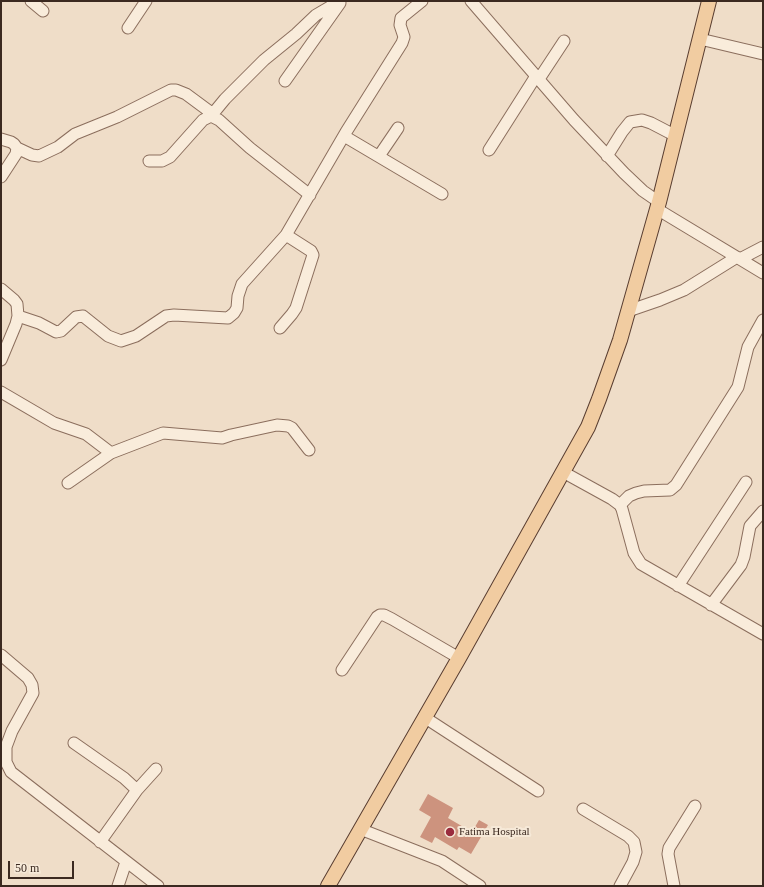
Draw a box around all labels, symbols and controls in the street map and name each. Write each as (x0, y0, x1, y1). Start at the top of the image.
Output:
place label: Fatima Hospital (459, 825, 530, 839)
marker: Fatima Hospital (444, 826, 456, 838)
scale bar (10, 853, 76, 879)
text: 50 m (15, 861, 39, 875)

